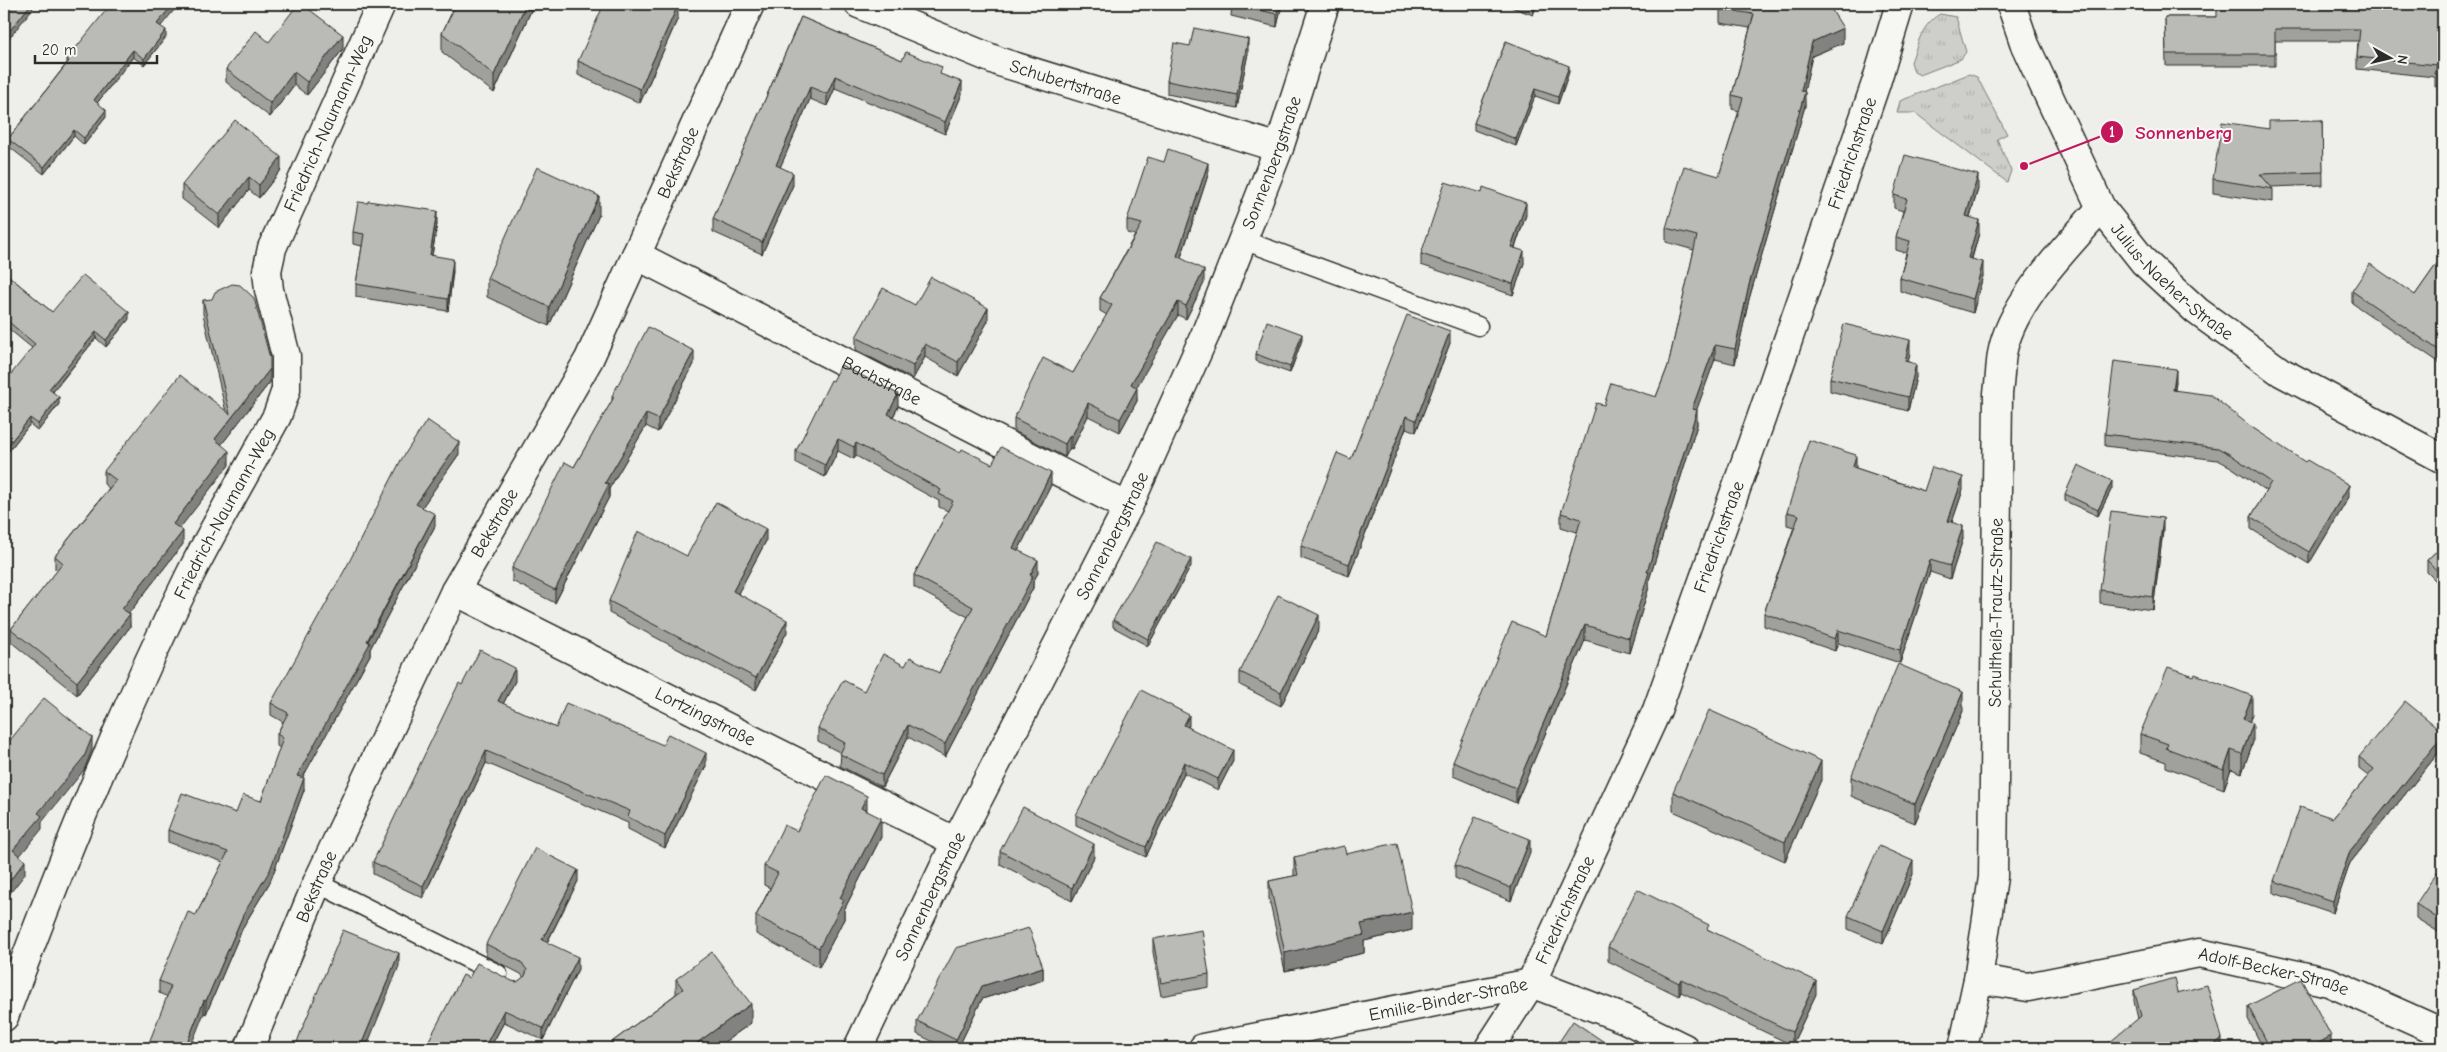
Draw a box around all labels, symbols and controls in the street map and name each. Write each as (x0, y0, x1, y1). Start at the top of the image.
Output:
scale bar (35, 32, 158, 64)
street label: Friedrich-Naumann-Weg (280, 32, 377, 215)
north arrow (2364, 32, 2414, 82)
text: 20 m (42, 41, 76, 59)
text: N (2393, 54, 2411, 65)
street label: Schubertstraße (1007, 56, 1124, 110)
street label: Sonnenbergstraße (1238, 94, 1306, 232)
street label: Friedrichstraße (1824, 95, 1881, 212)
callout: Sonnenberg (2100, 115, 2242, 149)
text: Sonnenberg (2135, 122, 2233, 144)
text: 1 (2109, 123, 2115, 141)
street label: Bekstraße (653, 124, 704, 202)
street label: Julius-Naeher-Straße (2106, 219, 2237, 345)
street label: Bachstraße (838, 352, 925, 410)
street label: Friedrich-Naumann-Weg (170, 425, 279, 603)
street label: Sonnenbergstraße (1072, 469, 1153, 604)
street label: Friedrichstraße (1690, 478, 1749, 596)
street label: Bekstraße (467, 485, 523, 561)
street label: Schultheiß-Trautz-Straße (1985, 518, 2008, 708)
street label: Lortzingstraße (652, 683, 759, 751)
street label: Sonnenbergstraße (891, 828, 970, 964)
street label: Bekstraße (292, 847, 342, 926)
street label: Friedrichstraße (1531, 852, 1599, 968)
street label: Adolf-Becker-Straße (2197, 943, 2352, 1001)
street label: Emilie-Binder-Straße (1367, 974, 1530, 1026)

